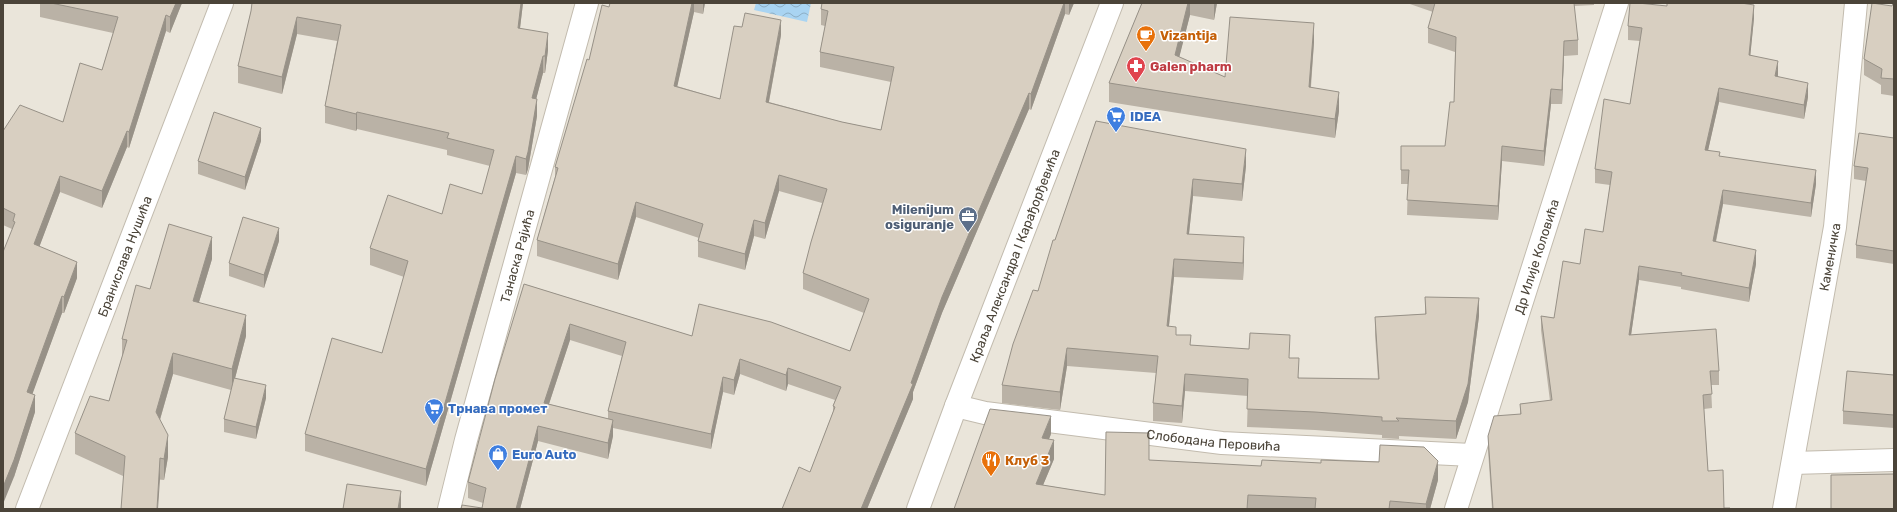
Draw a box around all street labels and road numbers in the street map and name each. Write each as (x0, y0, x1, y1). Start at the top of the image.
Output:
street label: Краља Александра I Карађорђевића (966, 147, 1062, 365)
street label: Бранислава Нушића (94, 193, 155, 319)
street label: Др Илије Коловића (1511, 197, 1562, 316)
street label: Танаска Рајића (497, 208, 537, 304)
street label: Каменичка (1816, 222, 1843, 292)
street label: Слободана Перовића (1146, 426, 1281, 453)

